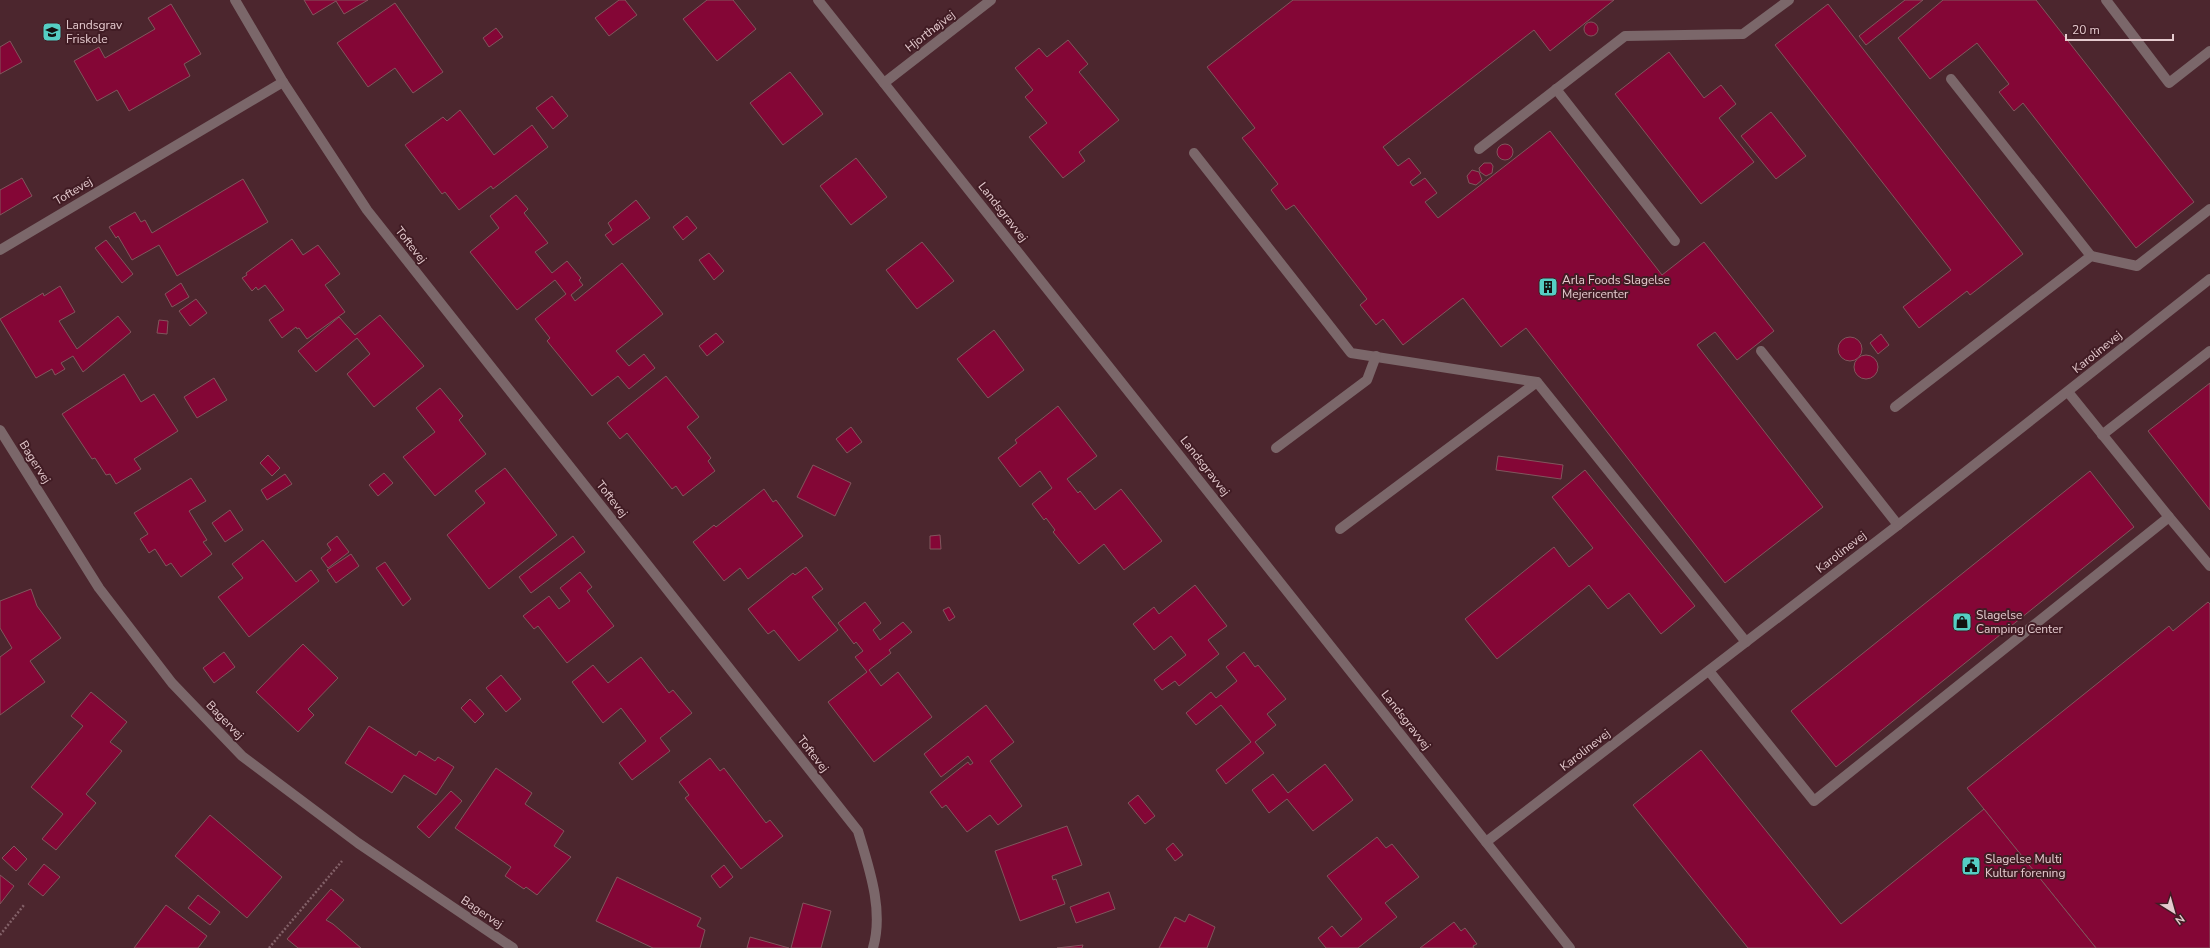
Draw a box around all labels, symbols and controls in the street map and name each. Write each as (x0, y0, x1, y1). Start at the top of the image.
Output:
street label: Hjorthøjvej (902, 6, 958, 55)
scale bar (2066, 16, 2173, 42)
place label: Landsgrav Friskole (66, 17, 123, 47)
school or university icon: Landsgrav Friskole (41, 21, 63, 43)
text: 20 m (2072, 22, 2100, 38)
street label: Toftevej (51, 173, 95, 209)
street label: Landsgravvej (975, 179, 1031, 245)
street label: Toftevej (392, 223, 430, 267)
place label: Arla Foods Slagelse Mejericenter (1562, 272, 1670, 302)
building icon: Arla Foods Slagelse Mejericenter (1537, 276, 1559, 298)
street label: Karolinevej (2069, 327, 2125, 377)
street label: Landsgravvej (1177, 433, 1233, 499)
street label: Bagervej (16, 437, 55, 487)
street label: Toftevej (593, 477, 631, 521)
street label: Karolinevej (1813, 527, 1870, 577)
place label: Slagelse Camping Center (1976, 607, 2064, 637)
shop icon: Slagelse Camping Center (1951, 611, 1973, 633)
street label: Landsgravvej (1378, 687, 1434, 753)
street label: Bagervej (203, 697, 247, 743)
street label: Karolinevej (1557, 725, 1614, 775)
street label: Toftevej (794, 732, 832, 776)
place label: Slagelse Multi Kultur forening (1985, 851, 2065, 881)
public building icon: Slagelse Multi Kultur forening (1960, 855, 1982, 877)
street label: Bagervej (458, 892, 506, 932)
north arrow (2154, 892, 2194, 932)
text: N (2172, 911, 2188, 928)

